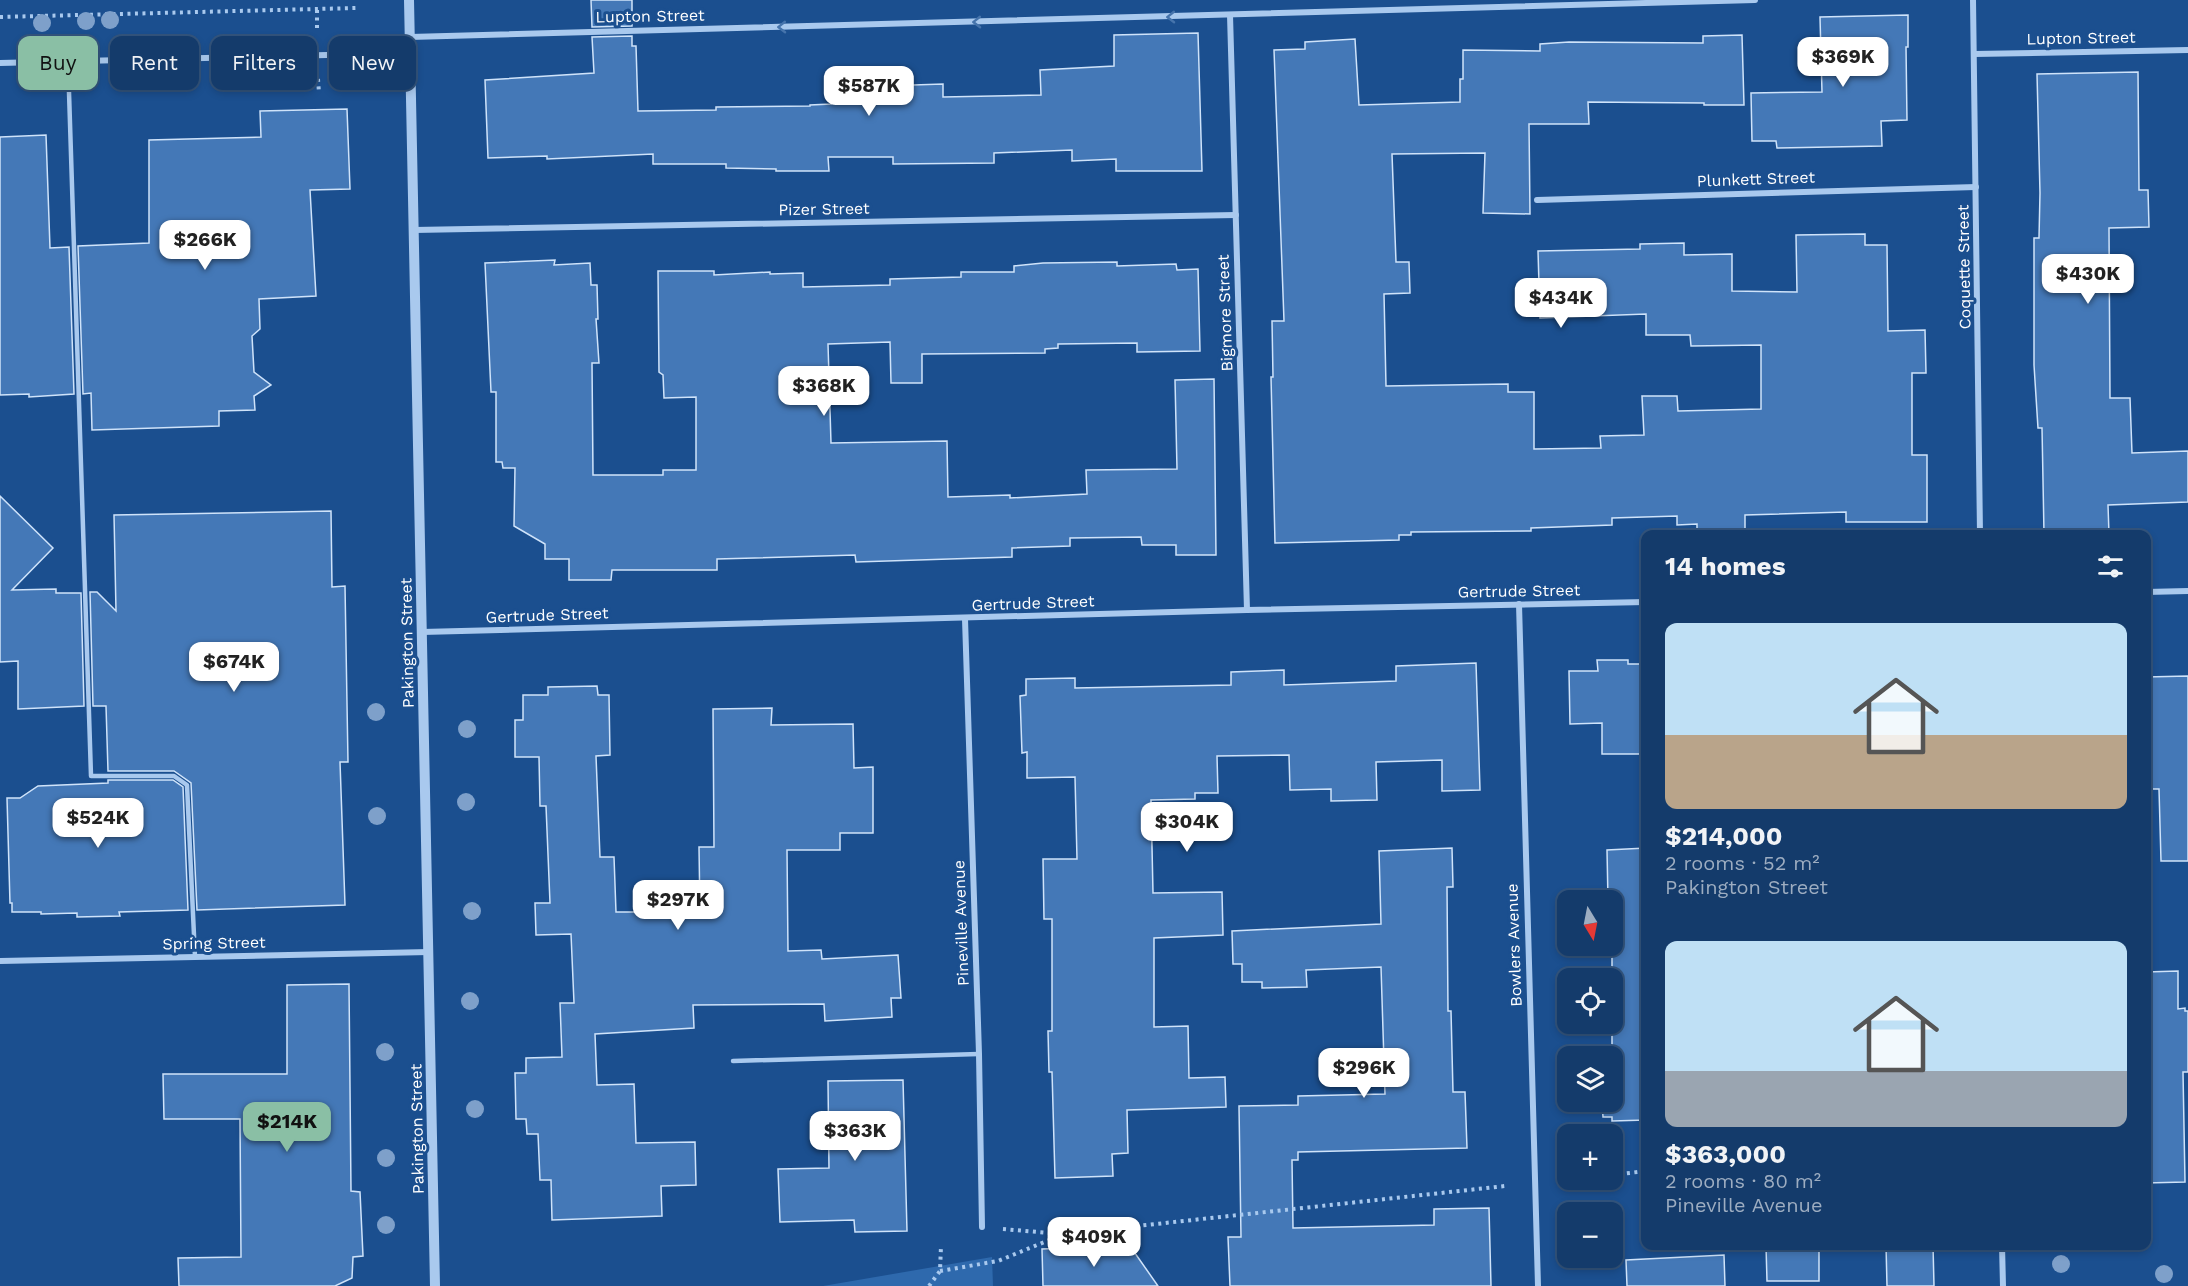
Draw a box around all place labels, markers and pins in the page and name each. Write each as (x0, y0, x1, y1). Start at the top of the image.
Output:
pin: $369K (1801, 37, 1885, 88)
pin: $587K (827, 66, 911, 117)
pin: $266K (163, 220, 247, 271)
pin: $430K (2046, 254, 2130, 305)
pin: $434K (1519, 278, 1603, 329)
pin: $368K (782, 366, 866, 417)
pin: $674K (192, 642, 276, 693)
pin: $524K (56, 798, 140, 849)
pin: $304K (1145, 802, 1229, 853)
pin: $297K (636, 880, 720, 931)
pin: $296K (1322, 1048, 1406, 1099)
pin: $214K (245, 1102, 329, 1153)
pin: $363K (813, 1111, 897, 1162)
pin: $409K (1052, 1217, 1136, 1268)

